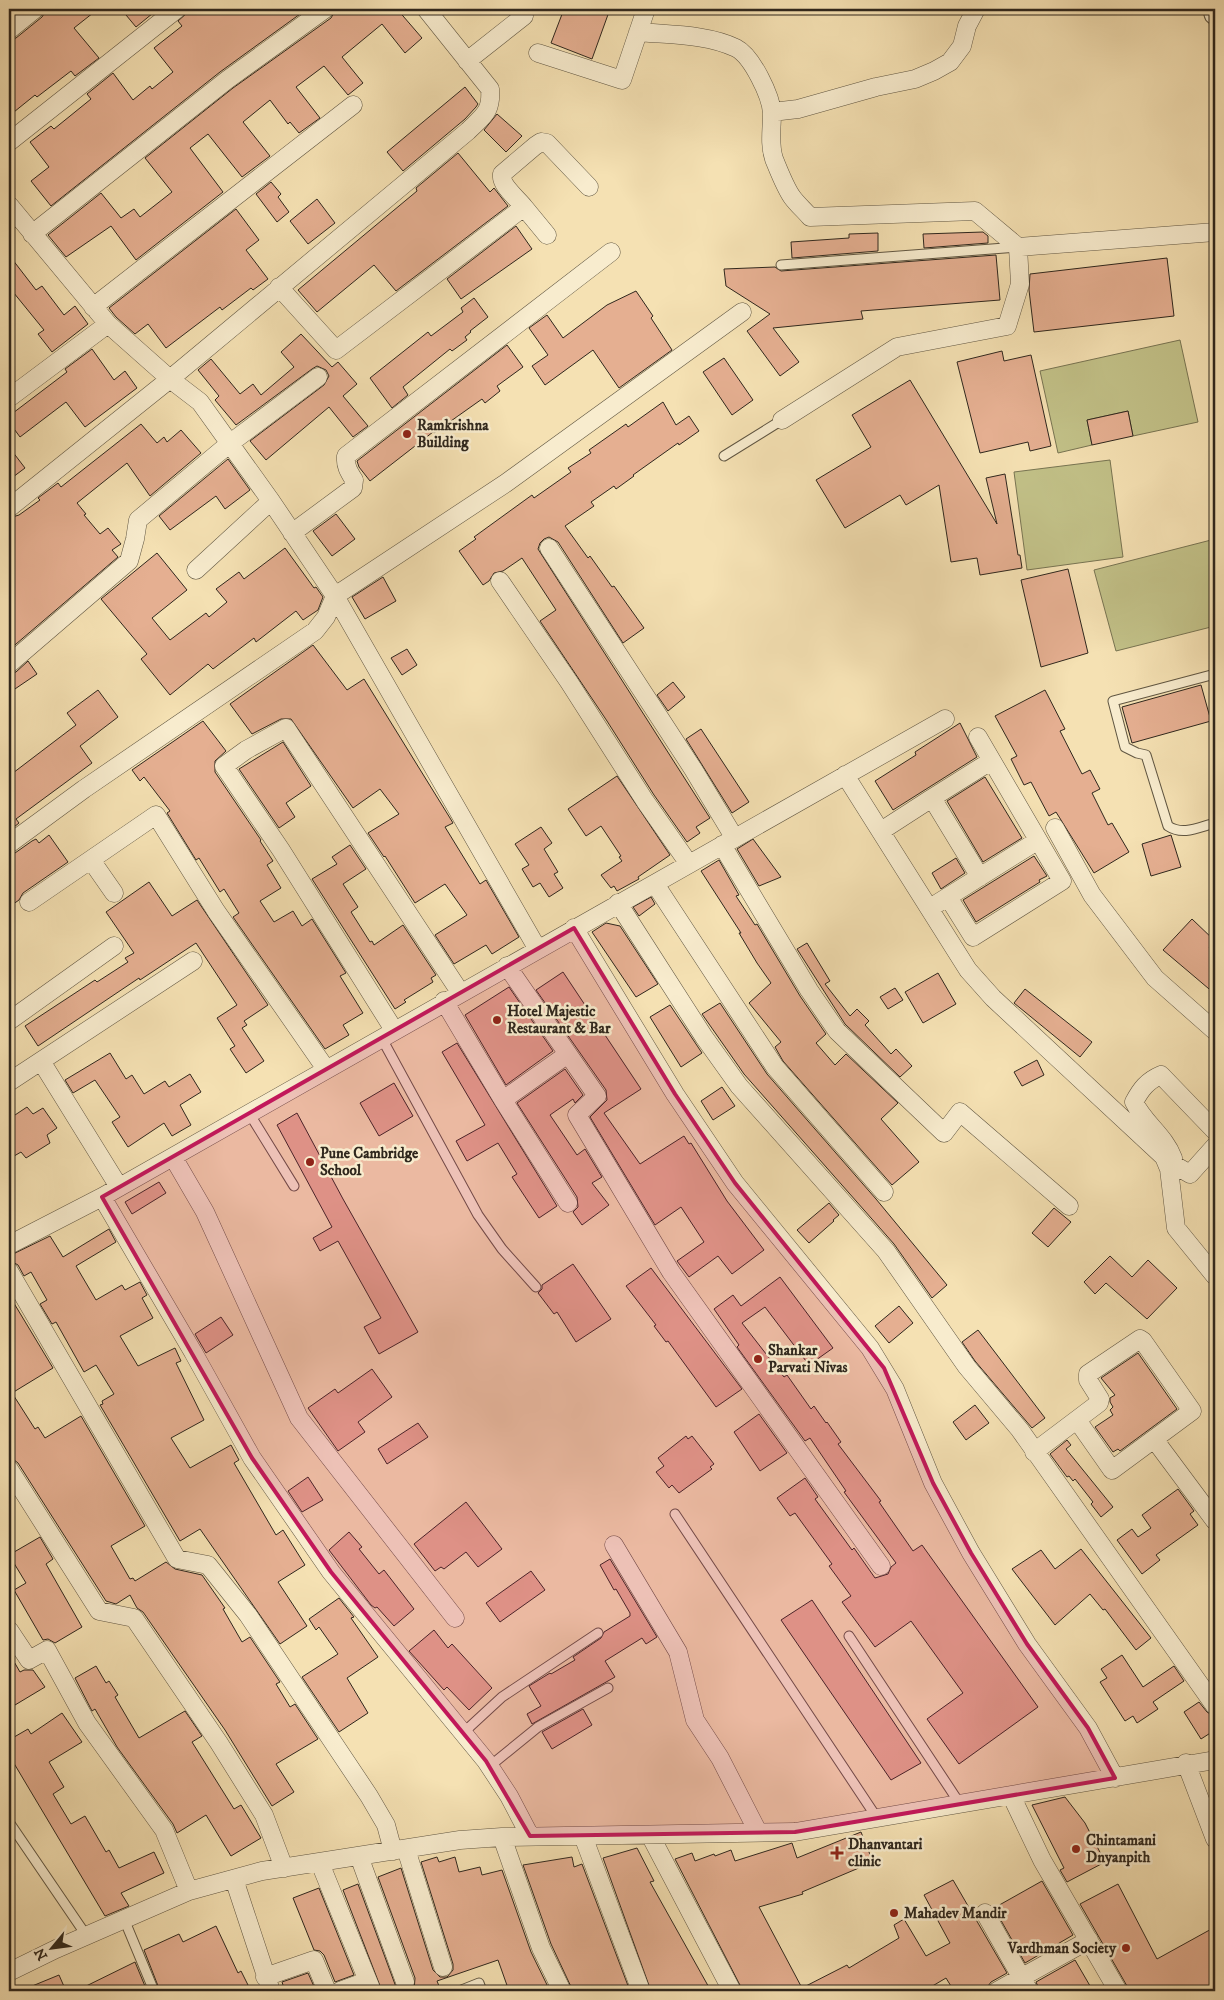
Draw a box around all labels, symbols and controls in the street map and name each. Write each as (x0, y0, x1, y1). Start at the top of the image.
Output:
place label: Ramkrishna Building (417, 416, 489, 452)
marker: Ramkrishna Building (401, 428, 413, 440)
place label: Hotel Majestic Restaurant & Bar (507, 1002, 611, 1038)
marker: Hotel Majestic Restaurant & Bar (491, 1014, 503, 1026)
place label: Pune Cambridge School (320, 1144, 419, 1180)
marker: Pune Cambridge School (304, 1156, 316, 1168)
place label: Shankar Parvati Nivas (768, 1341, 848, 1377)
marker: Shankar Parvati Nivas (752, 1353, 764, 1365)
place label: Chintamani Dnyanpith (1086, 1831, 1156, 1867)
place label: Dhanvantari clinic (848, 1835, 923, 1871)
marker: Chintamani Dnyanpith (1070, 1843, 1082, 1855)
marker: Dhanvantari clinic (830, 1846, 844, 1860)
place label: Mahadev Mandir (904, 1904, 1007, 1923)
marker: Mahadev Mandir (888, 1907, 900, 1919)
north arrow (28, 1922, 78, 1972)
place label: Vardhman Society (1007, 1939, 1117, 1958)
marker: Vardhman Society (1120, 1942, 1132, 1954)
text: N (31, 1944, 52, 1963)

